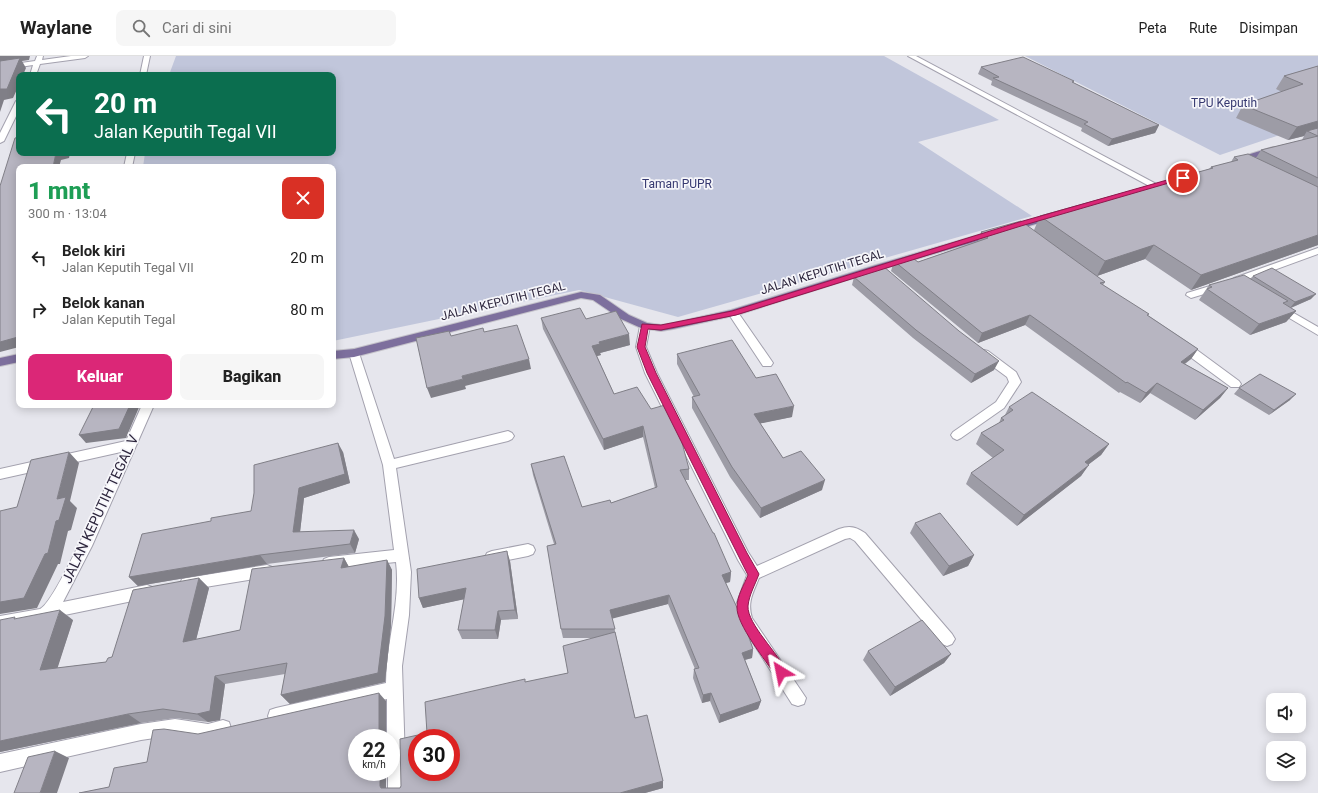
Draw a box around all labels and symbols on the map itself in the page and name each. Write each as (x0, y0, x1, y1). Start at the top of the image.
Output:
park label: TPU Keputih (1191, 96, 1257, 110)
pin (1166, 161, 1200, 195)
park label: Taman PUPR (642, 177, 713, 191)
street label: JALAN KEPUTIH TEGAL (759, 246, 886, 297)
street label: JALAN KEPUTIH TEGAL (439, 279, 567, 323)
street label: JALAN KEPUTIH TEGAL V (59, 432, 141, 586)
position arrow (760, 651, 802, 693)
speed limit sign: 30 (408, 729, 460, 781)

